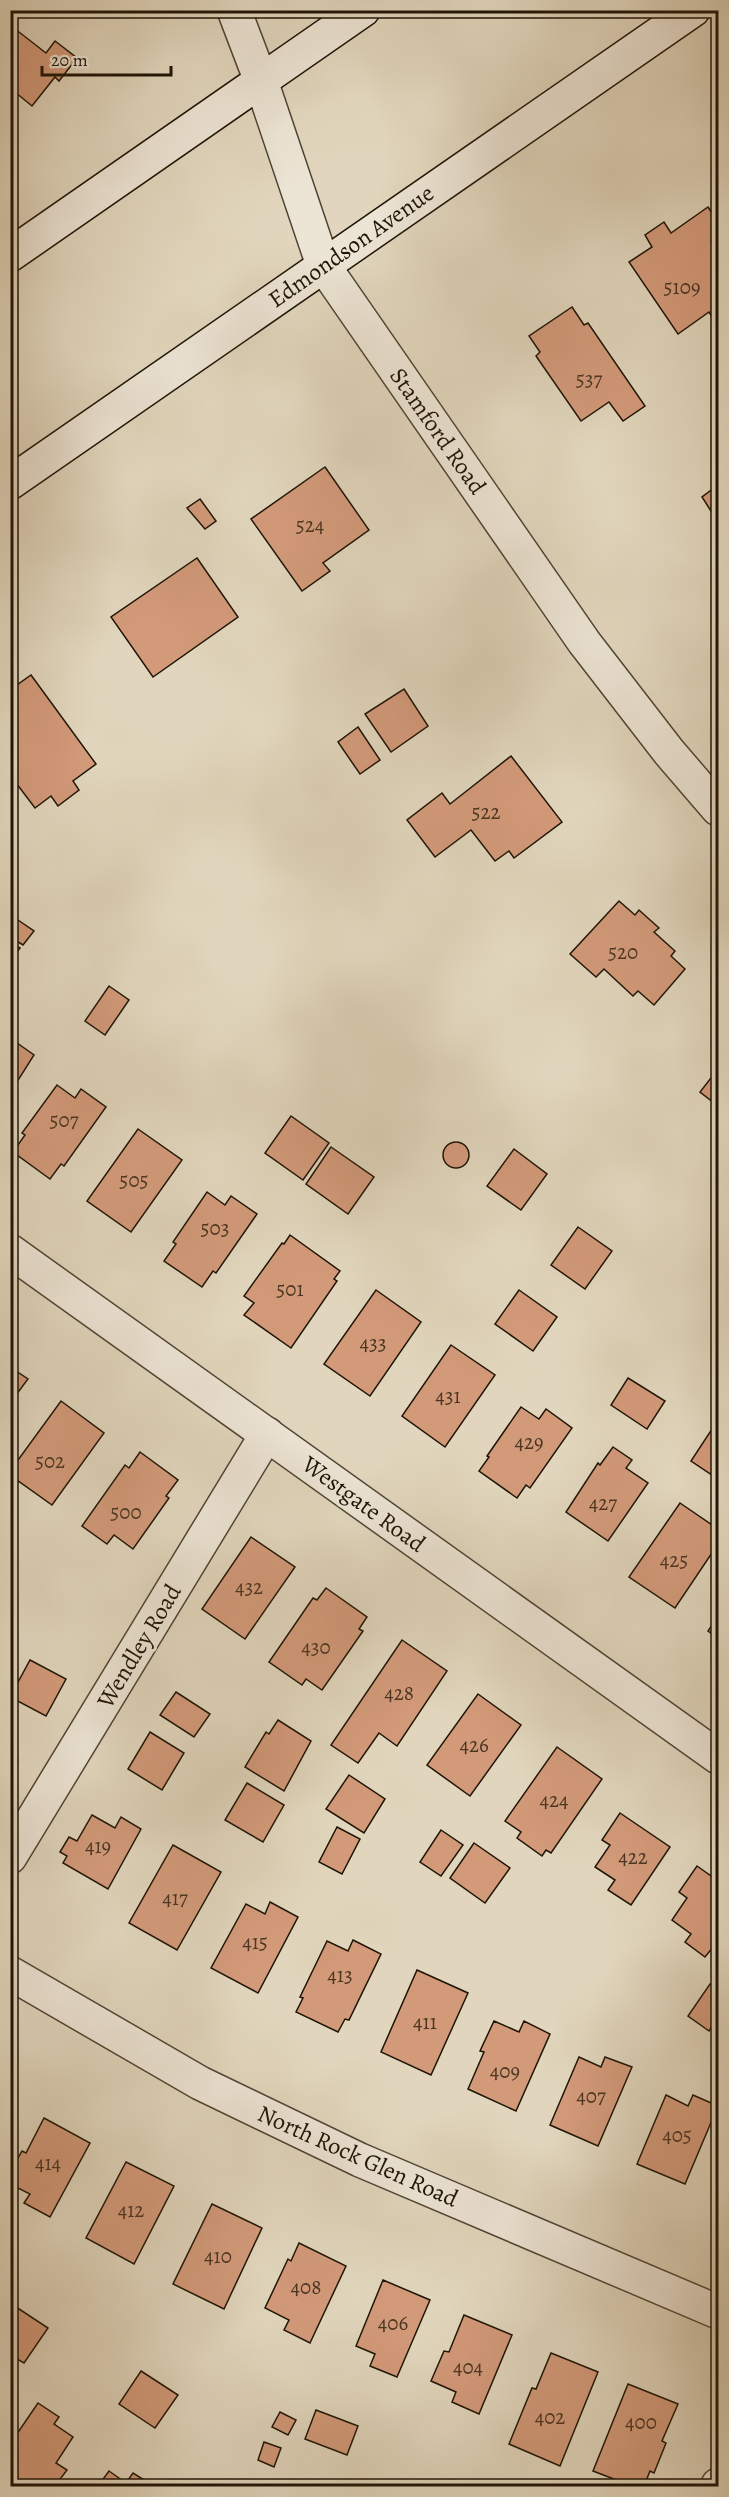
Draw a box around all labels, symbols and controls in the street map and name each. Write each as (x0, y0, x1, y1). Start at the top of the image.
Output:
scale bar (42, 39, 171, 77)
text: 20 m (51, 48, 88, 72)
street label: Edmondson Avenue (262, 177, 440, 315)
house number: 5109 (664, 273, 700, 301)
street label: Stamford Road (383, 361, 494, 501)
house number: 537 (576, 365, 602, 393)
house number: 524 (296, 511, 324, 539)
house number: 522 (472, 798, 501, 826)
house number: 520 (608, 938, 638, 966)
house number: 507 (49, 1106, 79, 1134)
house number: 505 (119, 1166, 149, 1194)
house number: 503 (201, 1214, 229, 1242)
house number: 501 (276, 1275, 304, 1303)
house number: 433 (360, 1329, 387, 1357)
house number: 431 (435, 1382, 461, 1410)
house number: 429 (514, 1428, 544, 1456)
house number: 502 (35, 1447, 65, 1475)
street label: Westgate Road (295, 1448, 432, 1560)
house number: 427 (589, 1489, 617, 1517)
house number: 500 (110, 1498, 142, 1526)
house number: 425 (660, 1546, 688, 1574)
house number: 432 (235, 1573, 263, 1601)
street label: Wendley Road (89, 1578, 189, 1715)
house number: 430 (301, 1633, 331, 1661)
house number: 428 (384, 1679, 414, 1707)
house number: 426 (459, 1731, 489, 1759)
house number: 424 (539, 1786, 569, 1814)
house number: 419 (85, 1832, 111, 1860)
house number: 422 (618, 1843, 648, 1871)
house number: 417 (162, 1884, 188, 1912)
house number: 415 (242, 1928, 268, 1956)
house number: 413 (327, 1961, 353, 1989)
house number: 411 (413, 2008, 437, 2036)
house number: 409 (490, 2057, 520, 2085)
house number: 407 (576, 2082, 606, 2110)
street label: North Rock Glen Road (253, 2097, 463, 2215)
house number: 405 (662, 2121, 692, 2149)
house number: 414 (35, 2149, 61, 2177)
house number: 412 (118, 2196, 144, 2224)
house number: 410 (204, 2242, 232, 2270)
house number: 408 (291, 2273, 321, 2301)
house number: 406 (378, 2309, 408, 2337)
house number: 404 (453, 2353, 483, 2381)
house number: 402 (535, 2403, 565, 2431)
house number: 400 (625, 2408, 657, 2436)

